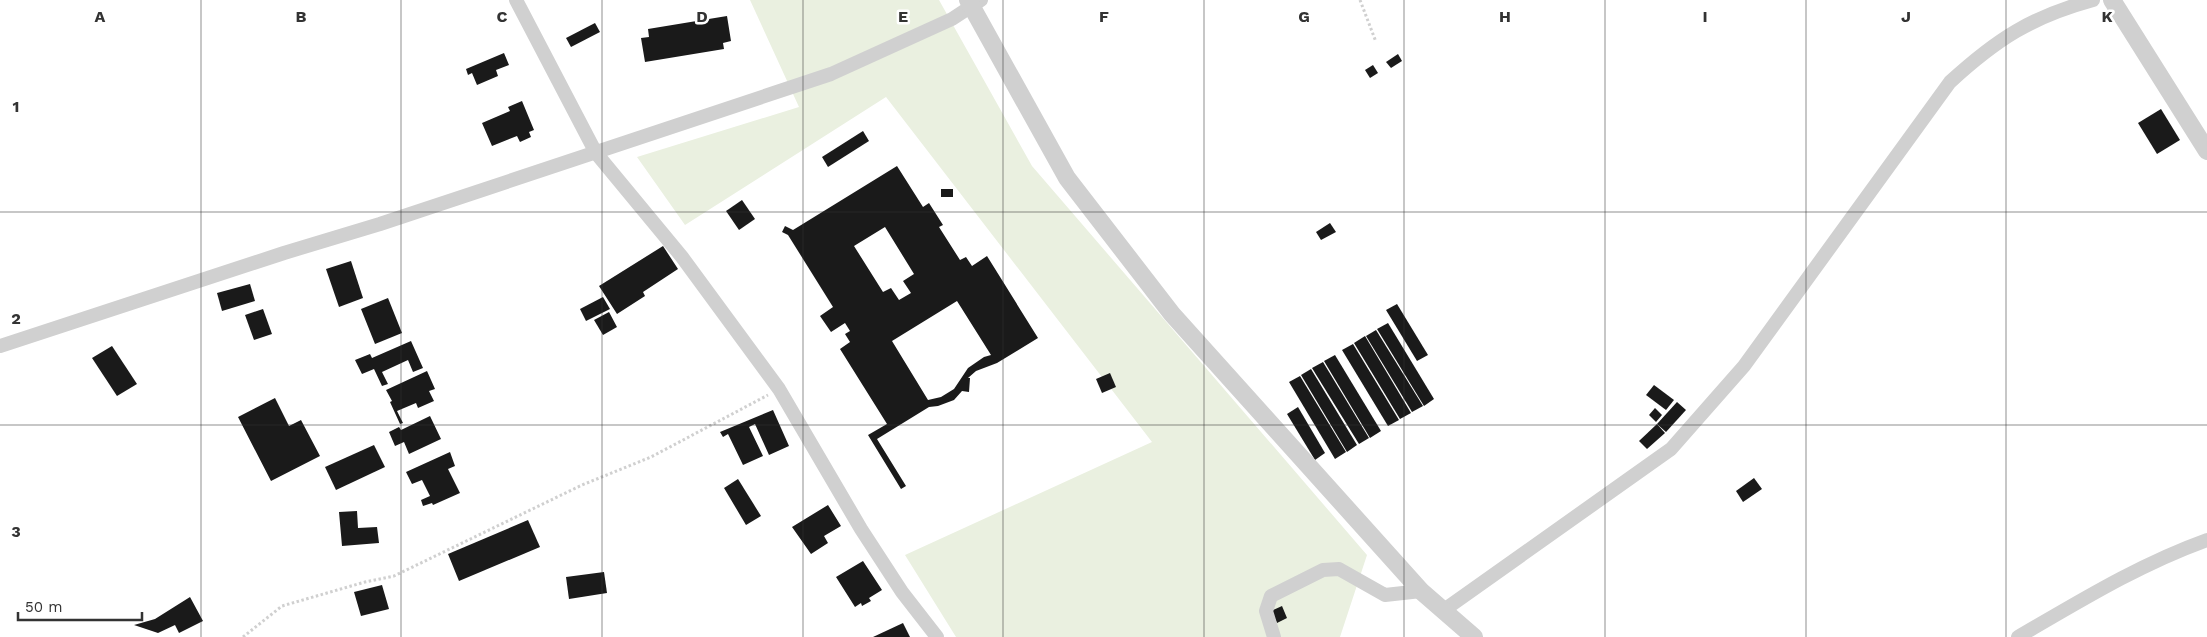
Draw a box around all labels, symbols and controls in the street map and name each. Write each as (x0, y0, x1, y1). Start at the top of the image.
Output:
text: A (95, 7, 106, 26)
text: B (296, 7, 307, 26)
text: C (497, 7, 508, 26)
text: D (696, 7, 708, 26)
text: E (898, 7, 908, 26)
text: F (1099, 7, 1109, 26)
text: G (1298, 7, 1310, 26)
text: H (1499, 7, 1511, 26)
text: I (1702, 7, 1708, 26)
text: J (1901, 7, 1911, 26)
text: K (2101, 7, 2113, 26)
text: 1 (13, 97, 19, 116)
text: 2 (11, 309, 21, 328)
text: 3 (11, 522, 21, 541)
scale bar (18, 590, 141, 622)
text: 50 m (25, 598, 62, 616)

